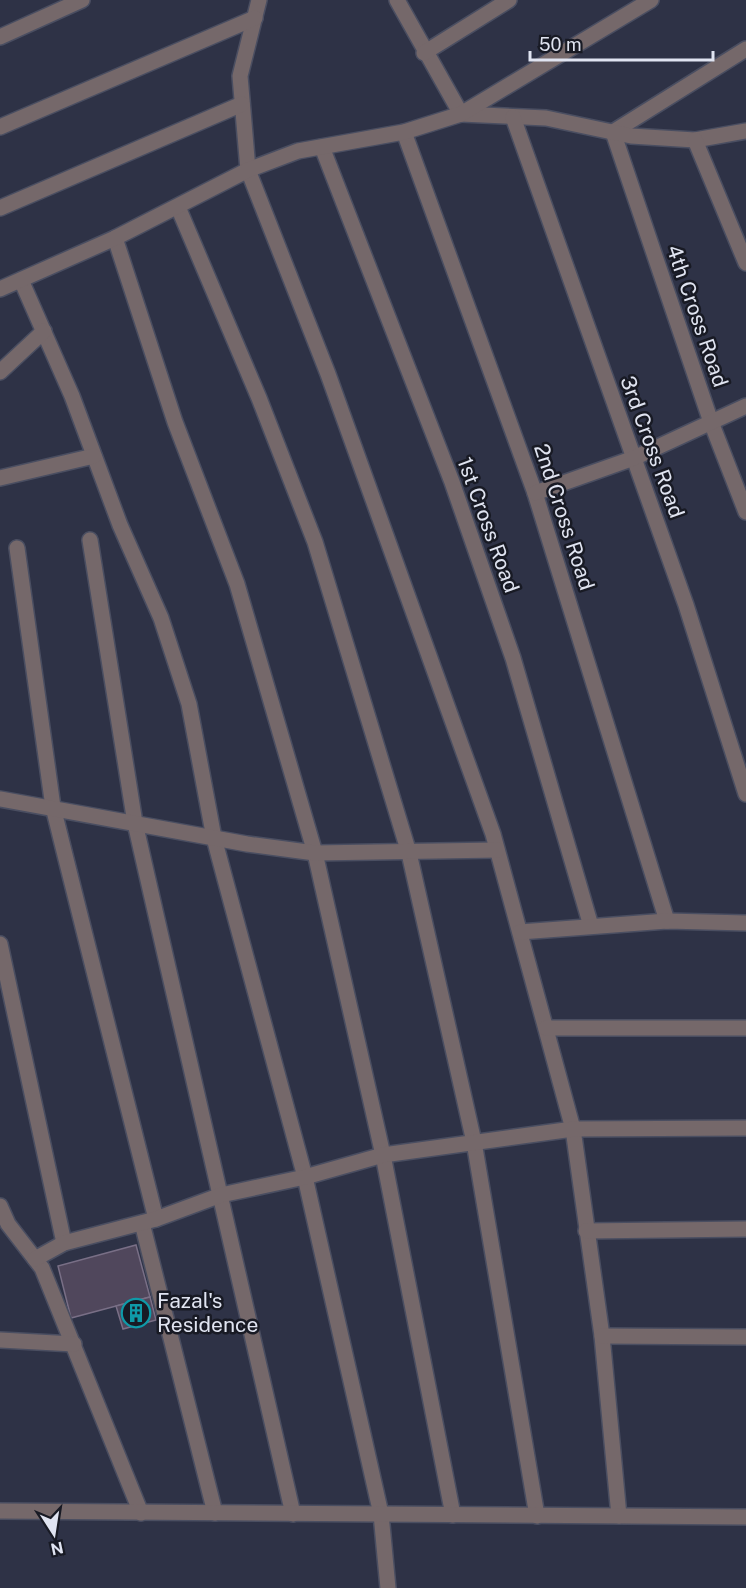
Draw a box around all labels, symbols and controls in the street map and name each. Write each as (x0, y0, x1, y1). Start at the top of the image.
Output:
scale bar (530, 24, 713, 62)
text: 50 m (539, 34, 582, 55)
street label: 4th Cross Road (661, 241, 734, 390)
street label: 3rd Cross Road (615, 372, 690, 521)
street label: 2nd Cross Road (529, 440, 600, 593)
street label: 1st Cross Road (452, 454, 525, 596)
place label: Fazal's Residence (157, 1288, 258, 1337)
building icon: Fazal's Residence (120, 1297, 152, 1329)
north arrow (24, 1504, 84, 1564)
text: N (49, 1538, 65, 1559)

